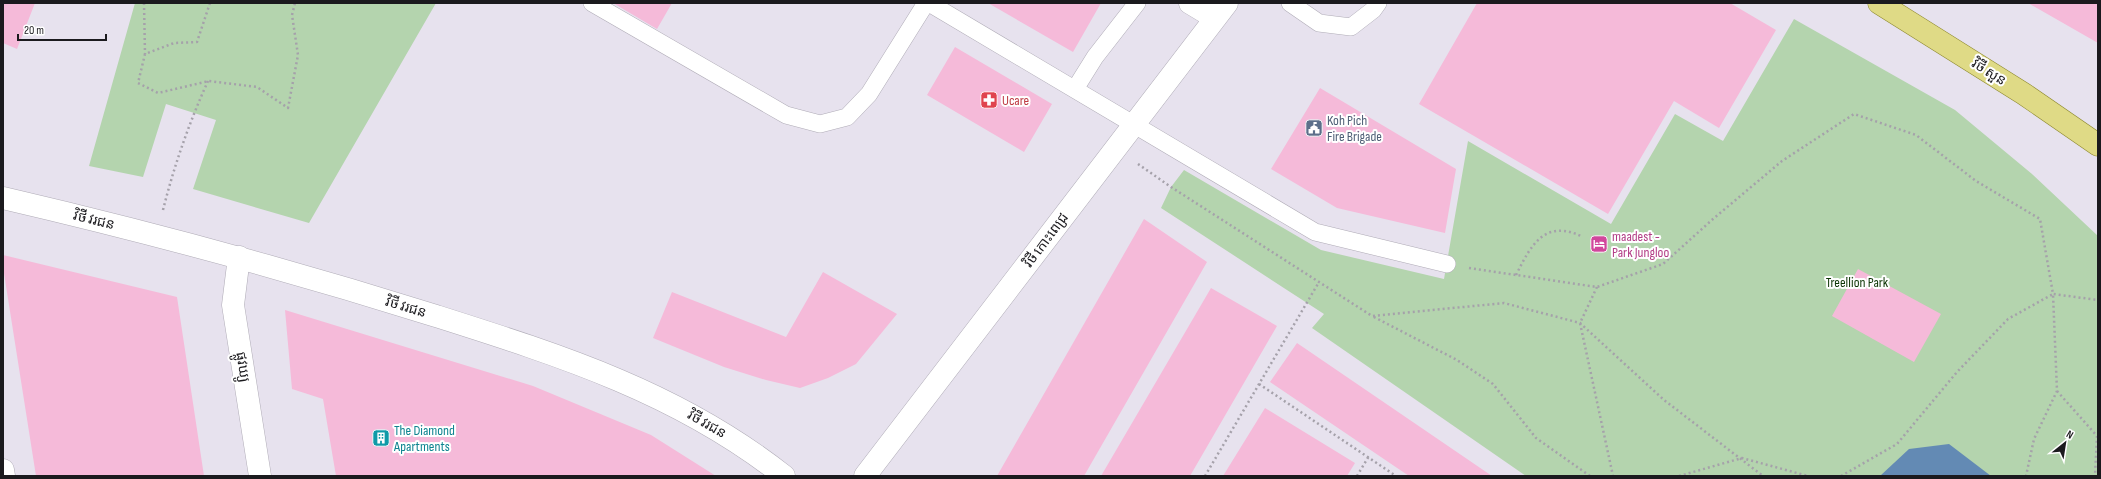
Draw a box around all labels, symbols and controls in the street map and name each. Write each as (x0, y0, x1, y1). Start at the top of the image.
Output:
scale bar (18, 16, 106, 42)
text: 20 m (24, 23, 44, 38)
street label: វិថី សួន (1968, 54, 2010, 89)
pharmacy icon: Ucare (979, 90, 999, 110)
place label: Ucare (1002, 92, 1029, 109)
place label: Koh Pich Fire Brigade (1327, 112, 1382, 145)
public building icon: Koh Pich Fire Brigade (1304, 118, 1324, 138)
street label: វិថី វរជន (71, 206, 117, 233)
street label: វិថី កោះពេជ្រ (1019, 209, 1072, 271)
place label: maadest - Park Jungloo (1612, 228, 1669, 261)
hotel icon: maadest - Park Jungloo (1589, 234, 1609, 254)
park label: Treellion Park (1826, 274, 1889, 291)
street label: វិថី វរជន (383, 292, 429, 321)
street label: ផ្លូវឃ្យូ (229, 351, 254, 384)
street label: វិថី វរជន (684, 405, 730, 442)
place label: The Diamond Apartments (393, 422, 455, 455)
north arrow (2045, 423, 2085, 463)
building icon: The Diamond Apartments (371, 428, 391, 448)
text: N (2064, 428, 2076, 442)

